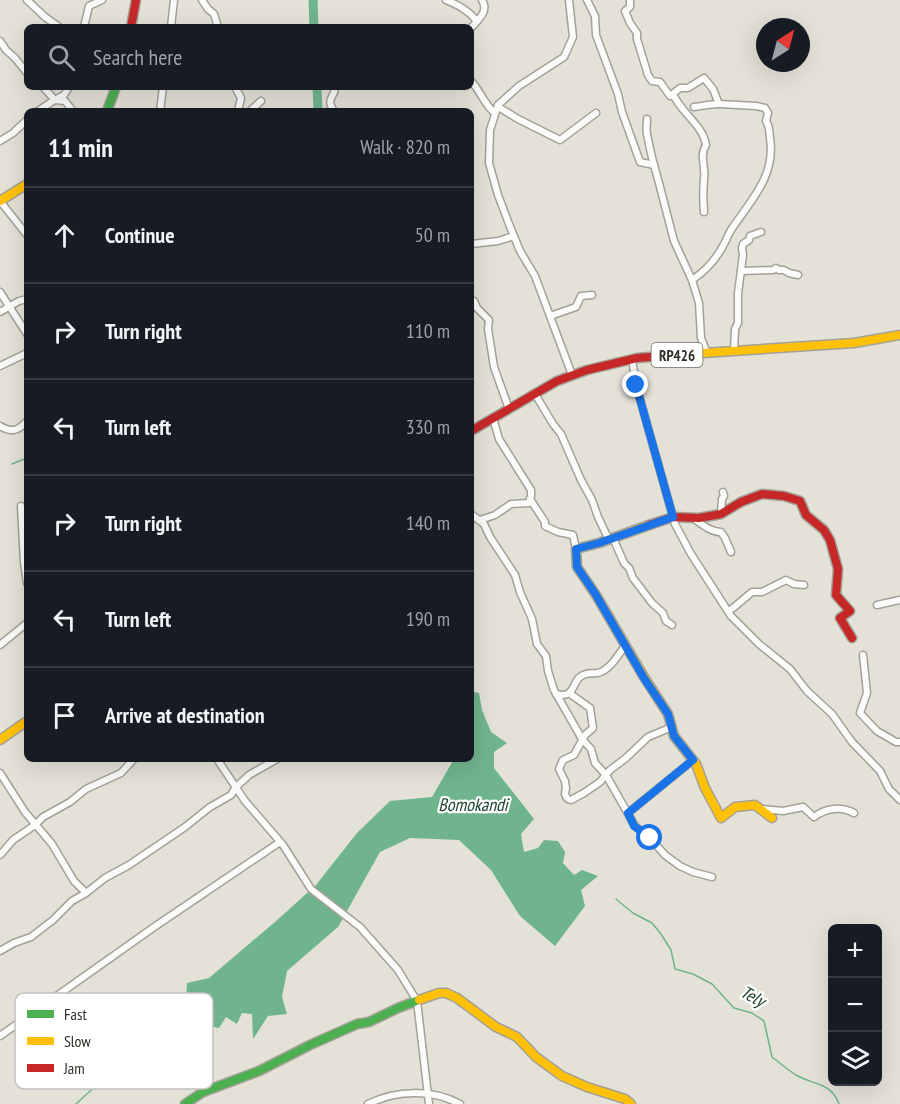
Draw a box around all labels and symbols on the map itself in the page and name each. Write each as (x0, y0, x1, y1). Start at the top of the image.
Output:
north arrow (756, 18, 810, 72)
road number: RP426 (652, 343, 702, 367)
route end (622, 371, 648, 397)
water label: Bomokandi (438, 793, 510, 816)
route start (636, 824, 662, 850)
water label: Tely (737, 980, 771, 1013)
legend (15, 993, 213, 1089)
text: Fast (64, 1004, 87, 1024)
text: Slow (64, 1031, 91, 1051)
text: Jam (63, 1058, 85, 1078)

